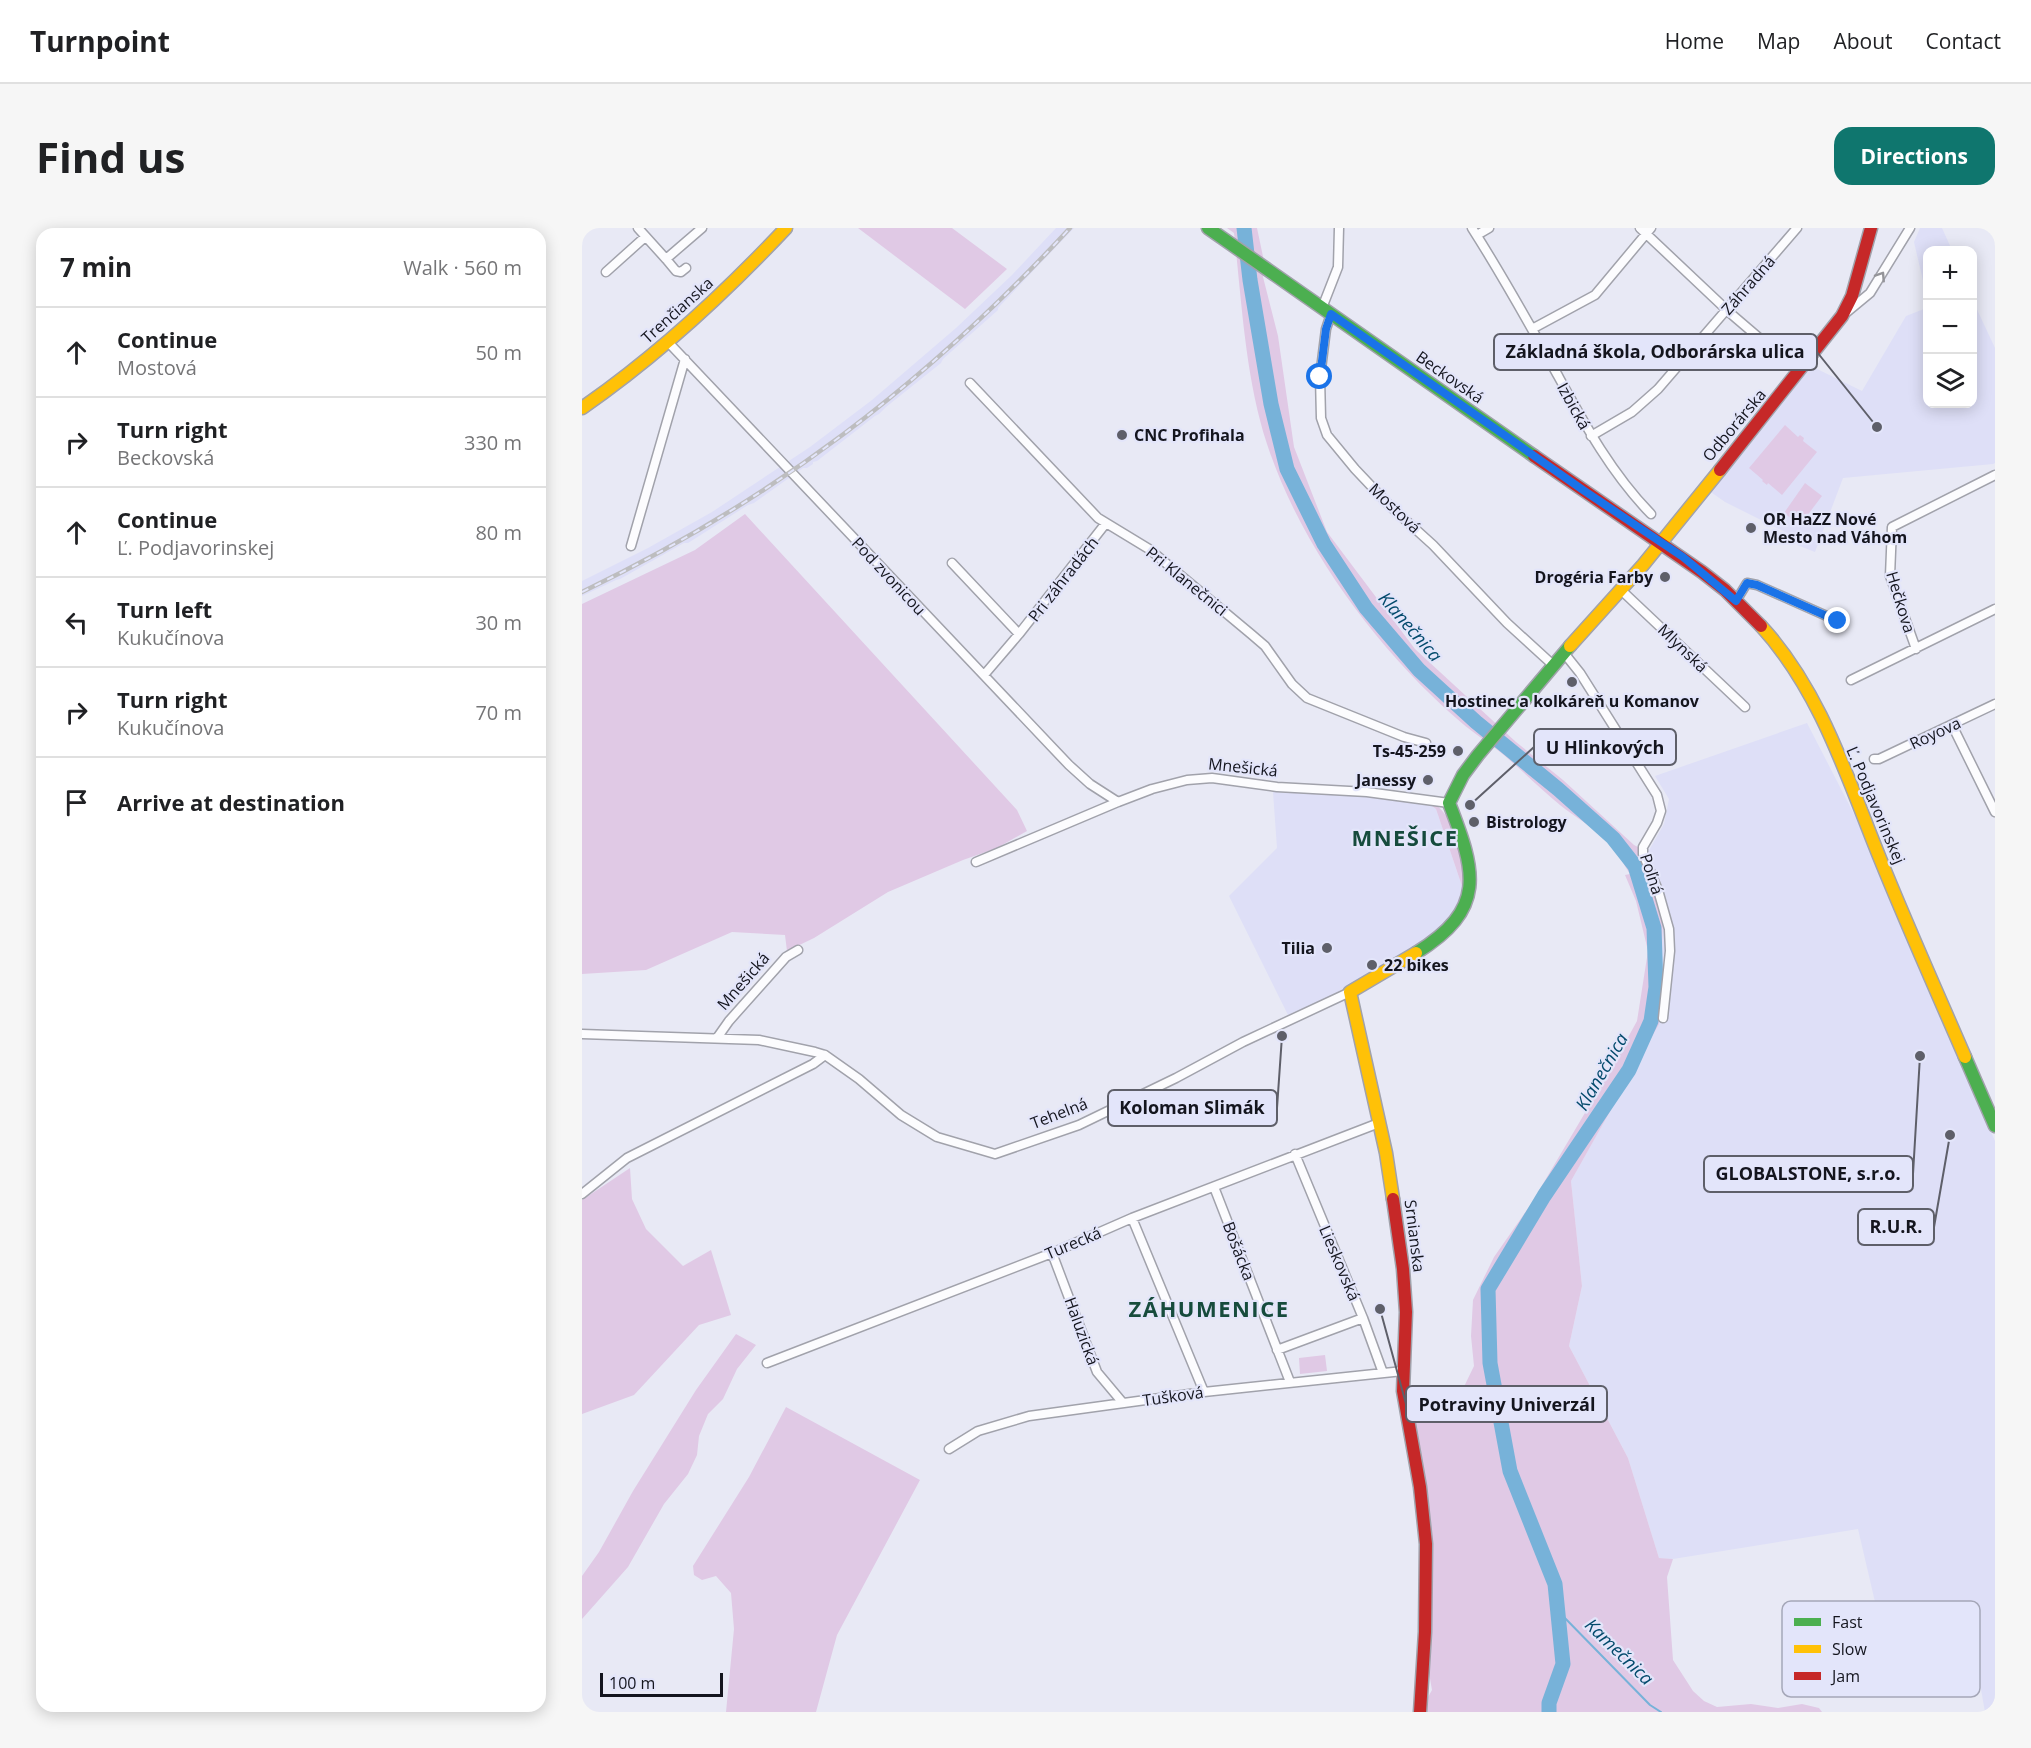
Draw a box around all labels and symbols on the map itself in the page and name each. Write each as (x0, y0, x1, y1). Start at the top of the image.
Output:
street label: Záhradná (1716, 251, 1780, 319)
street label: Trenčianska (636, 272, 718, 348)
one-way arrow (1873, 272, 1885, 282)
callout: Základná škola, Odborárska ulica (1494, 334, 1817, 370)
text: Základná škola, Odborárska ulica (1505, 339, 1805, 363)
street label: Beckovská (1412, 346, 1488, 408)
route start (1306, 363, 1332, 389)
street label: Izbická (1552, 378, 1596, 434)
street label: Odborárska (1697, 384, 1771, 466)
place label: CNC Profihala (1134, 424, 1245, 446)
marker: CNC Profihala (1115, 428, 1129, 442)
street label: Mostová (1364, 478, 1426, 538)
place label: OR HaZZ Nové Mesto nad Váhom (1763, 508, 1907, 548)
marker: OR HaZZ Nové Mesto nad Váhom (1744, 521, 1758, 535)
street label: Pod zvonicou (847, 532, 931, 620)
street label: Pri záhradách (1023, 532, 1103, 626)
street label: Pri Klanečnici (1142, 541, 1232, 621)
place label: Drogéria Farby (1535, 566, 1654, 588)
street label: Hečkova (1881, 568, 1921, 636)
marker: Drogéria Farby (1658, 570, 1672, 584)
water label: Klanečnica (1374, 586, 1448, 666)
route end (1824, 607, 1850, 633)
street label: Mlynská (1653, 619, 1713, 677)
marker: Hostinec a kolkáreň u Komanov (1565, 675, 1579, 689)
place label: Hostinec a kolkáreň u Komanov (1445, 690, 1700, 712)
street label: Royova (1906, 712, 1964, 754)
callout: U Hlinkových (1534, 729, 1676, 765)
text: U Hlinkových (1546, 735, 1664, 759)
place label: Ts-45-259 (1373, 740, 1446, 762)
street label: Ľ. Podjavorinskej (1841, 743, 1911, 867)
marker: Ts-45-259 (1451, 744, 1465, 758)
street label: Mnešická (1207, 752, 1279, 782)
place label: Janessy (1354, 769, 1417, 791)
marker: Janessy (1421, 773, 1435, 787)
place label: Bistrology (1486, 811, 1568, 833)
marker: Bistrology (1467, 815, 1481, 829)
district label: MNEŠICE (1351, 822, 1459, 852)
street label: Poľná (1635, 851, 1669, 897)
place label: Tilia (1281, 937, 1315, 959)
marker: Tilia (1320, 941, 1334, 955)
street label: Mnešická (712, 947, 774, 1015)
place label: 22 bikes (1384, 954, 1449, 976)
marker: 22 bikes (1365, 958, 1379, 972)
water label: Klanečnica (1569, 1028, 1633, 1115)
callout: Koloman Slimák (1108, 1090, 1277, 1126)
street label: Tehelná (1027, 1092, 1091, 1134)
text: Koloman Slimák (1119, 1095, 1266, 1119)
callout: GLOBALSTONE, s.r.o. (1704, 1156, 1913, 1192)
text: GLOBALSTONE, s.r.o. (1715, 1161, 1901, 1185)
street label: Srnianska (1400, 1199, 1430, 1273)
callout: R.U.R. (1858, 1209, 1934, 1245)
text: R.U.R. (1870, 1214, 1922, 1238)
street label: Bošácka (1218, 1218, 1260, 1284)
street label: Turecká (1041, 1221, 1105, 1265)
street label: Lieskovská (1314, 1222, 1366, 1304)
district label: ZÁHUMENICE (1129, 1293, 1289, 1323)
street label: Haluzická (1060, 1294, 1104, 1368)
street label: Tušková (1141, 1381, 1205, 1411)
callout: Potraviny Univerzál (1406, 1386, 1607, 1422)
text: Potraviny Univerzál (1419, 1392, 1595, 1416)
legend (1782, 1601, 1980, 1697)
text: Fast (1832, 1611, 1863, 1633)
water label: Kamečnica (1580, 1613, 1659, 1690)
text: Slow (1832, 1638, 1867, 1660)
text: Jam (1830, 1665, 1860, 1687)
scale bar (600, 1670, 723, 1698)

